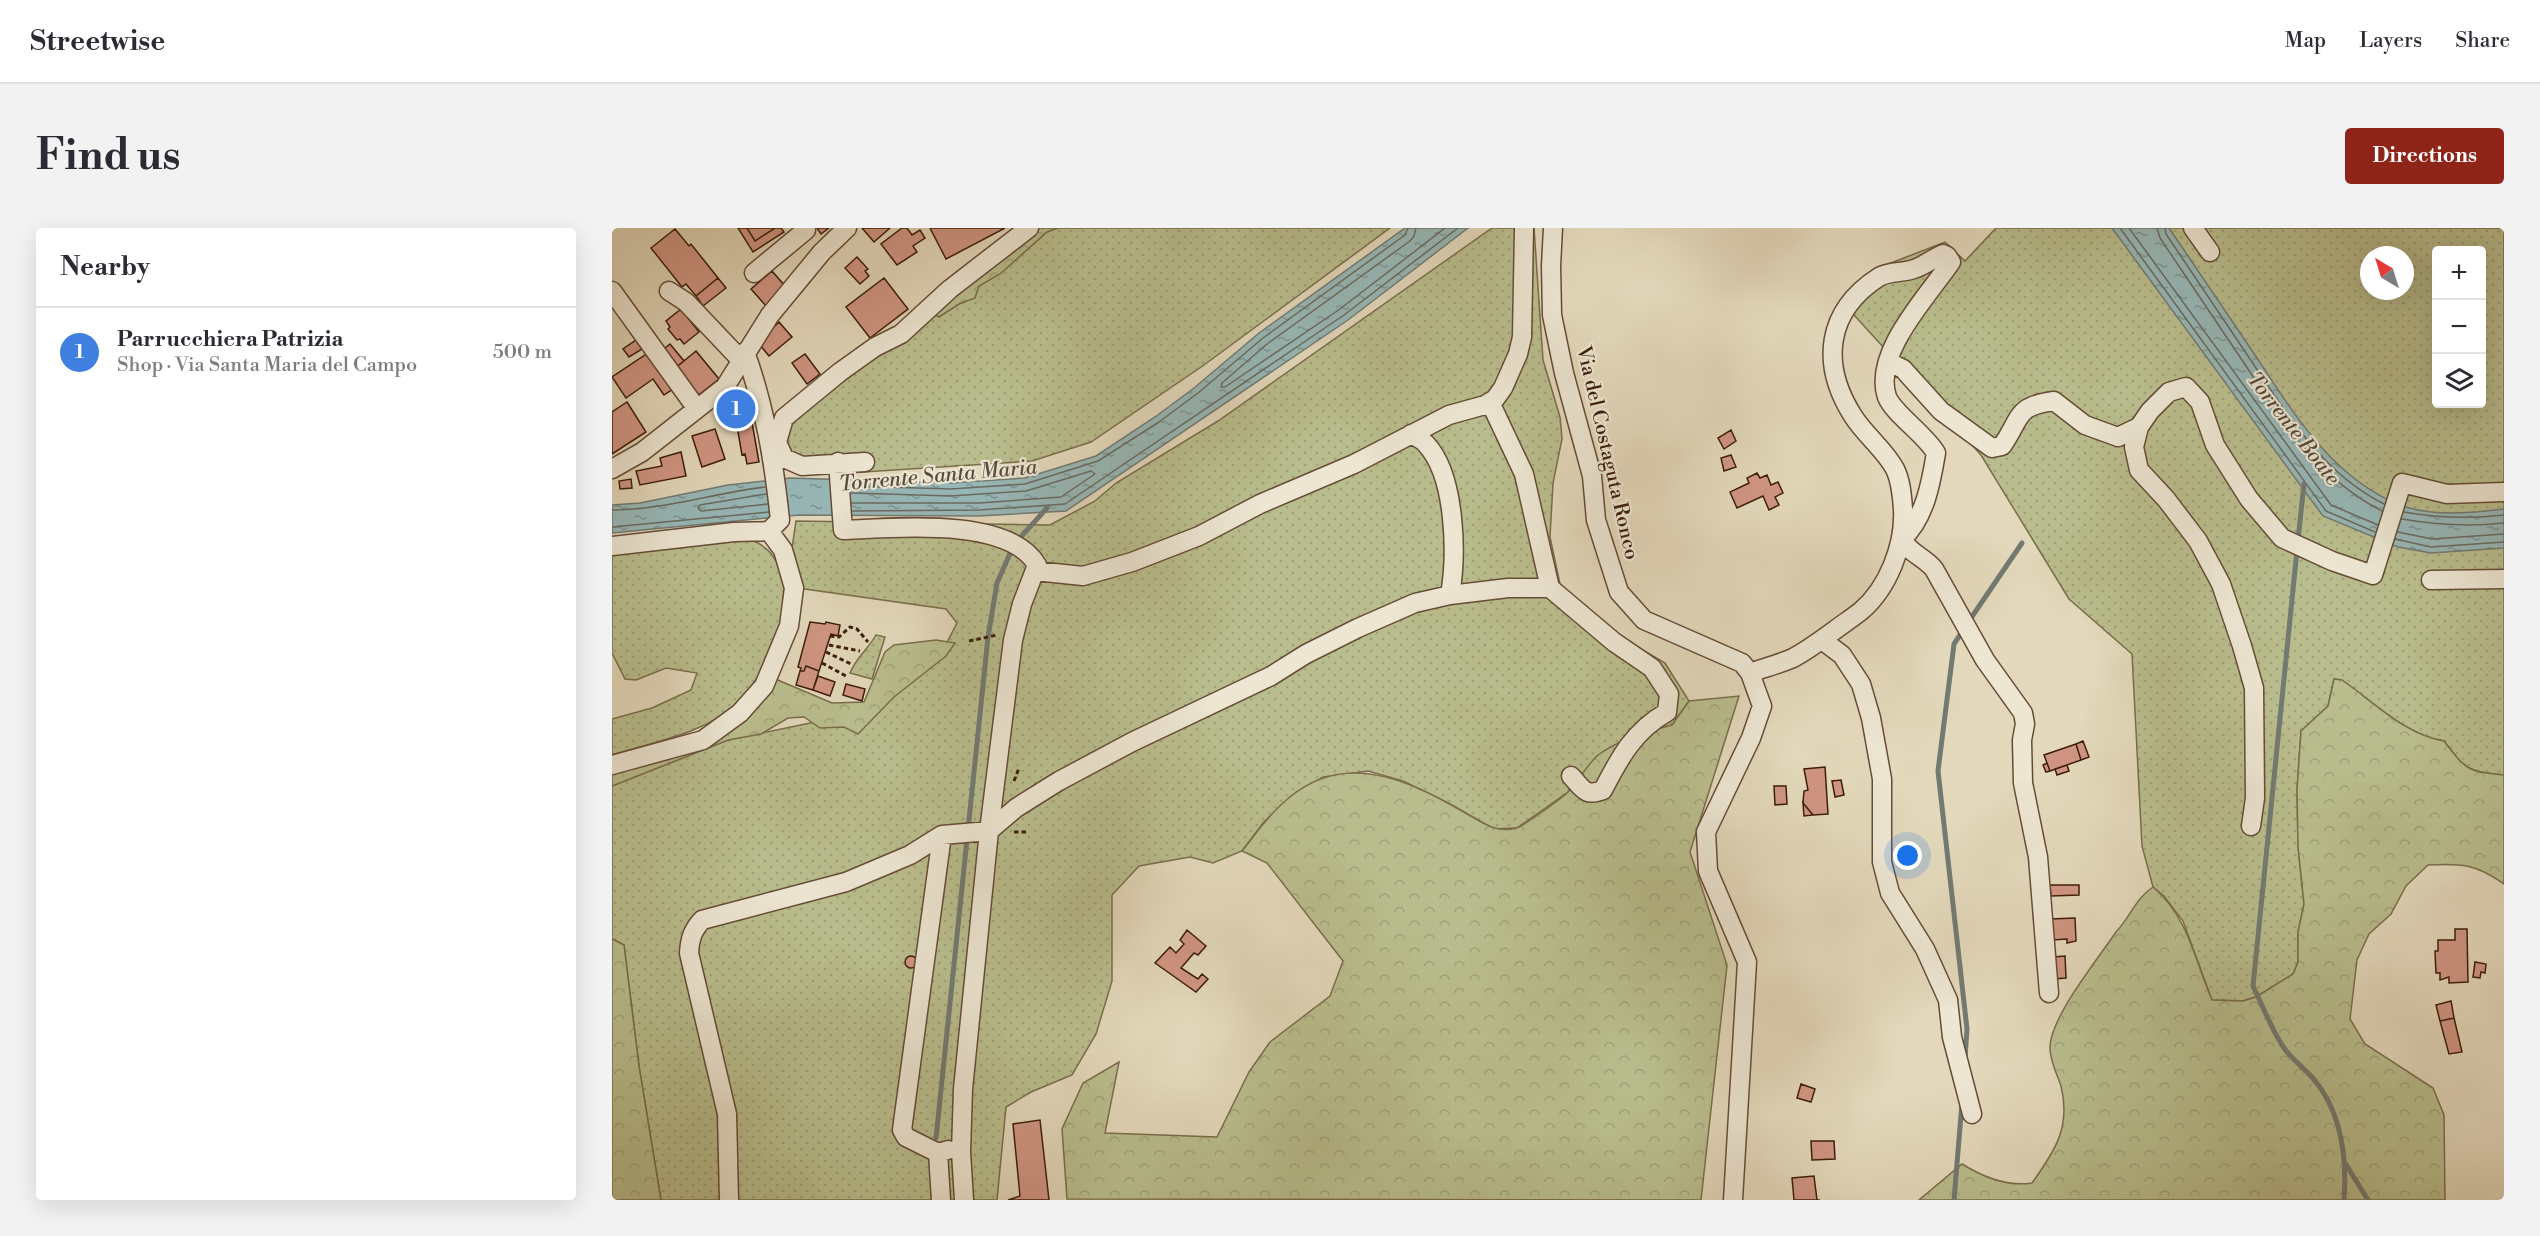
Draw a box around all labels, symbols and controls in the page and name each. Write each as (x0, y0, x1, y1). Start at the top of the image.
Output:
text: Streetwise (30, 24, 165, 59)
text: Map (2285, 28, 2326, 54)
text: Layers (2359, 28, 2422, 54)
text: Share (2455, 28, 2510, 54)
button: Directions (2345, 128, 2504, 184)
text: Find us (36, 130, 180, 183)
north arrow (2360, 246, 2414, 300)
map controls (2432, 246, 2486, 408)
button: + (2432, 246, 2486, 300)
text: Nearby (60, 251, 150, 283)
button: − (2432, 300, 2486, 354)
text: Parrucchiera Patrizia (117, 326, 344, 353)
text: 1 (75, 340, 84, 365)
text: 500 m (493, 340, 552, 365)
street label: Via del Costaguta Ronco (1570, 343, 1644, 562)
text: Shop · Via Santa Maria del Campo (117, 353, 417, 378)
button: layers (2432, 354, 2486, 408)
water label: Torrente Boate (2241, 367, 2345, 491)
pin: 1 (716, 386, 756, 432)
water label: Torrente Santa Maria (838, 454, 1039, 498)
your location (1893, 841, 1922, 870)

